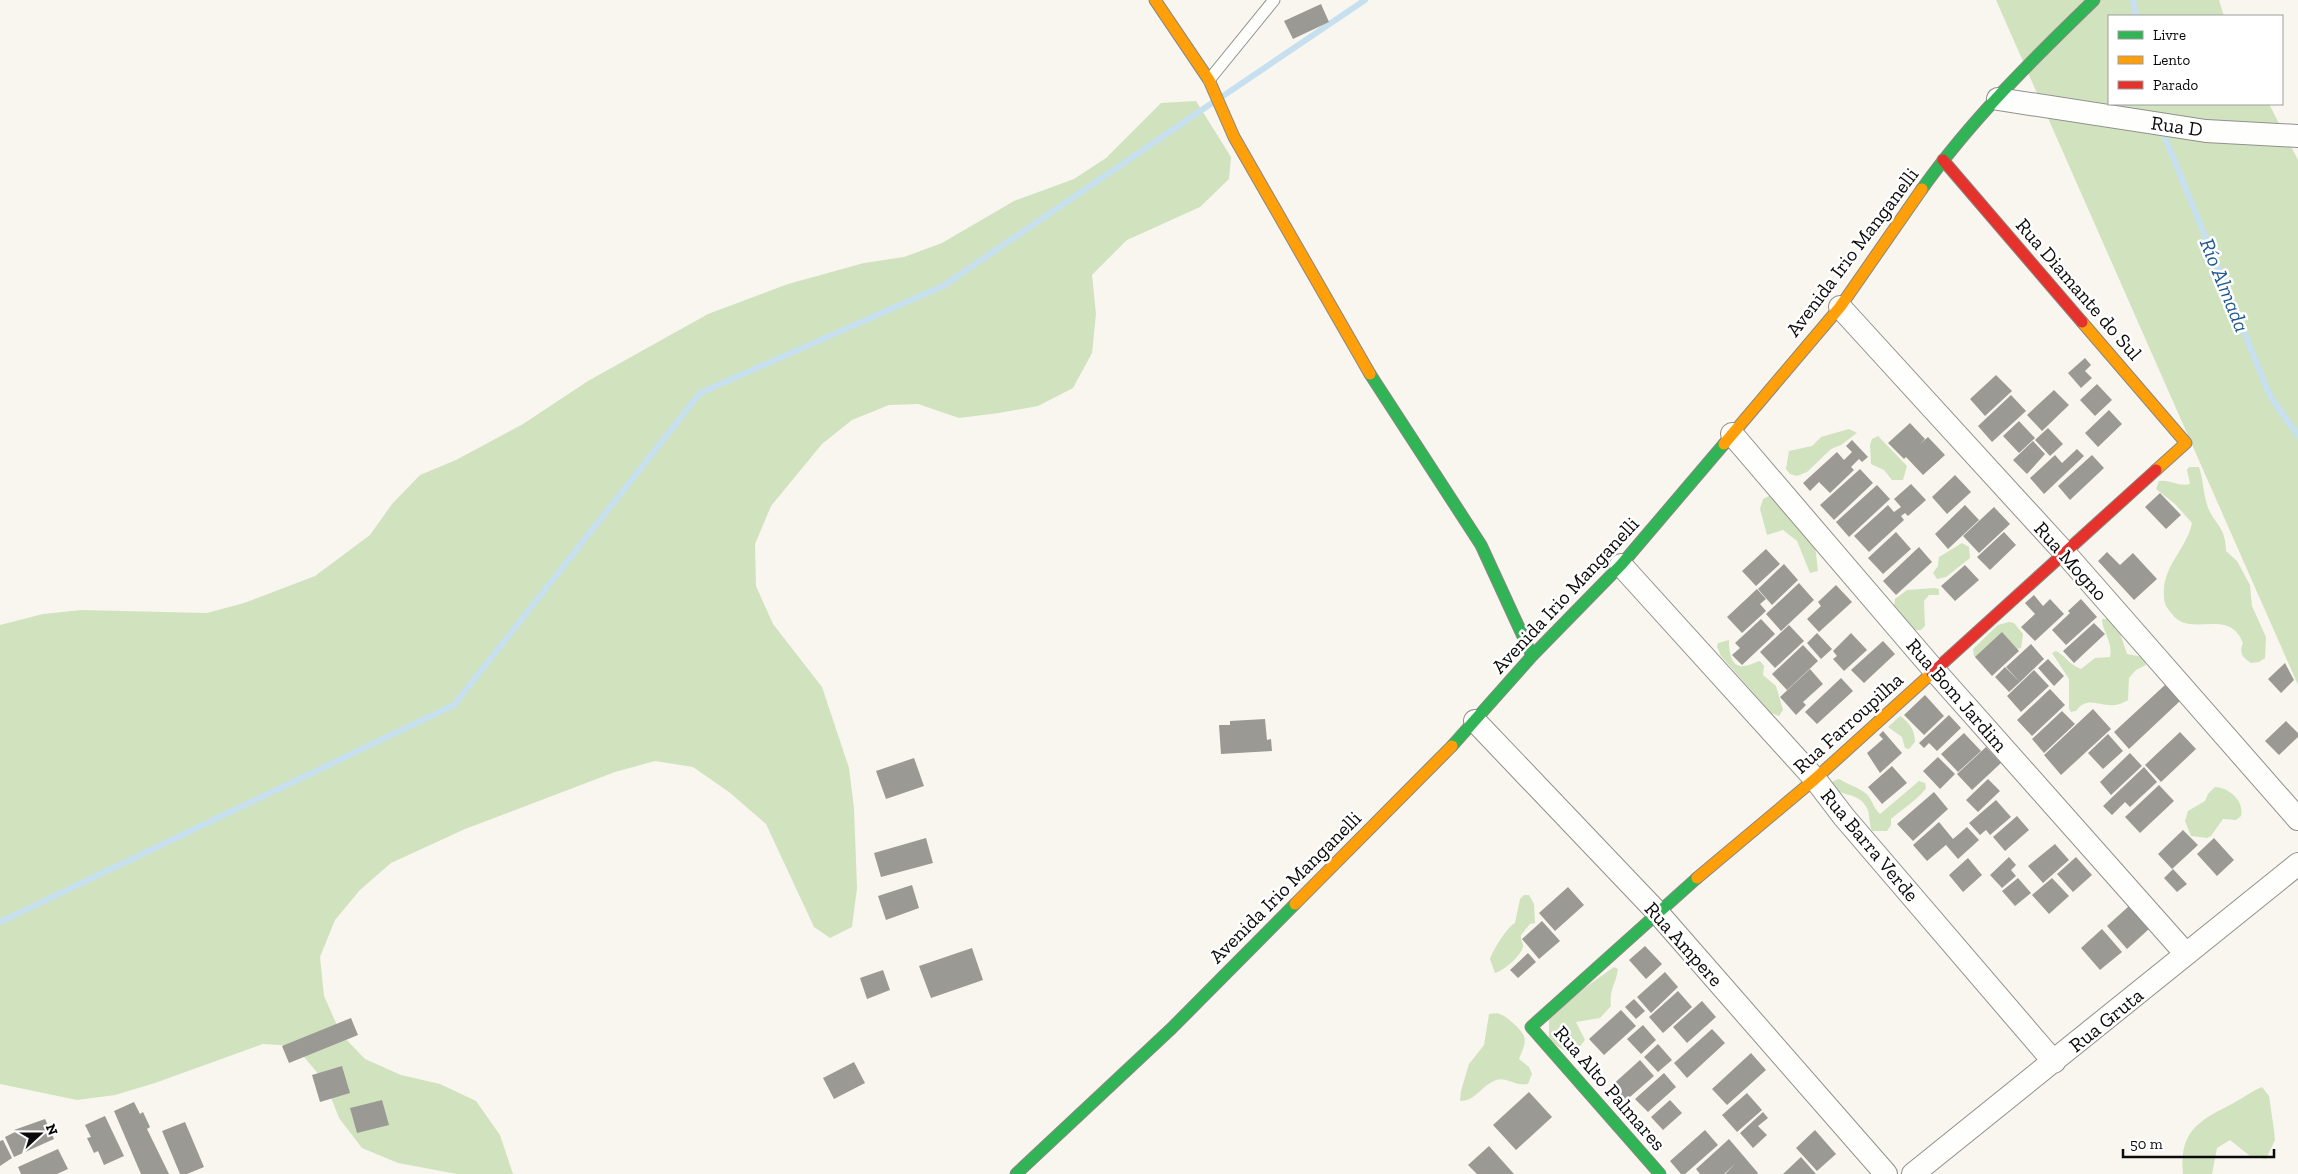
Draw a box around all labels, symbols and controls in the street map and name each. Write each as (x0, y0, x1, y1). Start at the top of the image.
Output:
legend (2108, 15, 2283, 105)
text: Livre (2153, 26, 2186, 44)
text: Lento (2153, 51, 2190, 69)
text: Parado (2153, 76, 2199, 94)
street label: Rua D (2150, 111, 2204, 141)
street label: Avenida Irio Manganelli (1781, 163, 1924, 341)
street label: Rua Diamante do Sul (2011, 213, 2147, 365)
water label: Río Almada (2195, 235, 2255, 335)
street label: Avenida Irio Manganelli (1486, 512, 1644, 678)
street label: Rua Mogno (2029, 517, 2113, 605)
street label: Rua Bom Jardim (1901, 634, 2013, 757)
street label: Rua Farroupilha (1788, 667, 1908, 779)
street label: Rua Barra Verde (1816, 784, 1924, 906)
street label: Avenida Irio Manganelli (1204, 806, 1366, 968)
street label: Rua Ampere (1640, 897, 1728, 991)
street label: Rua Gruta (2064, 983, 2148, 1057)
street label: Rua Alto Palmares (1549, 1021, 1671, 1155)
north arrow (15, 1109, 65, 1159)
text: N (42, 1122, 62, 1138)
scale bar (2123, 1126, 2274, 1158)
text: 50 m (2130, 1135, 2163, 1153)

